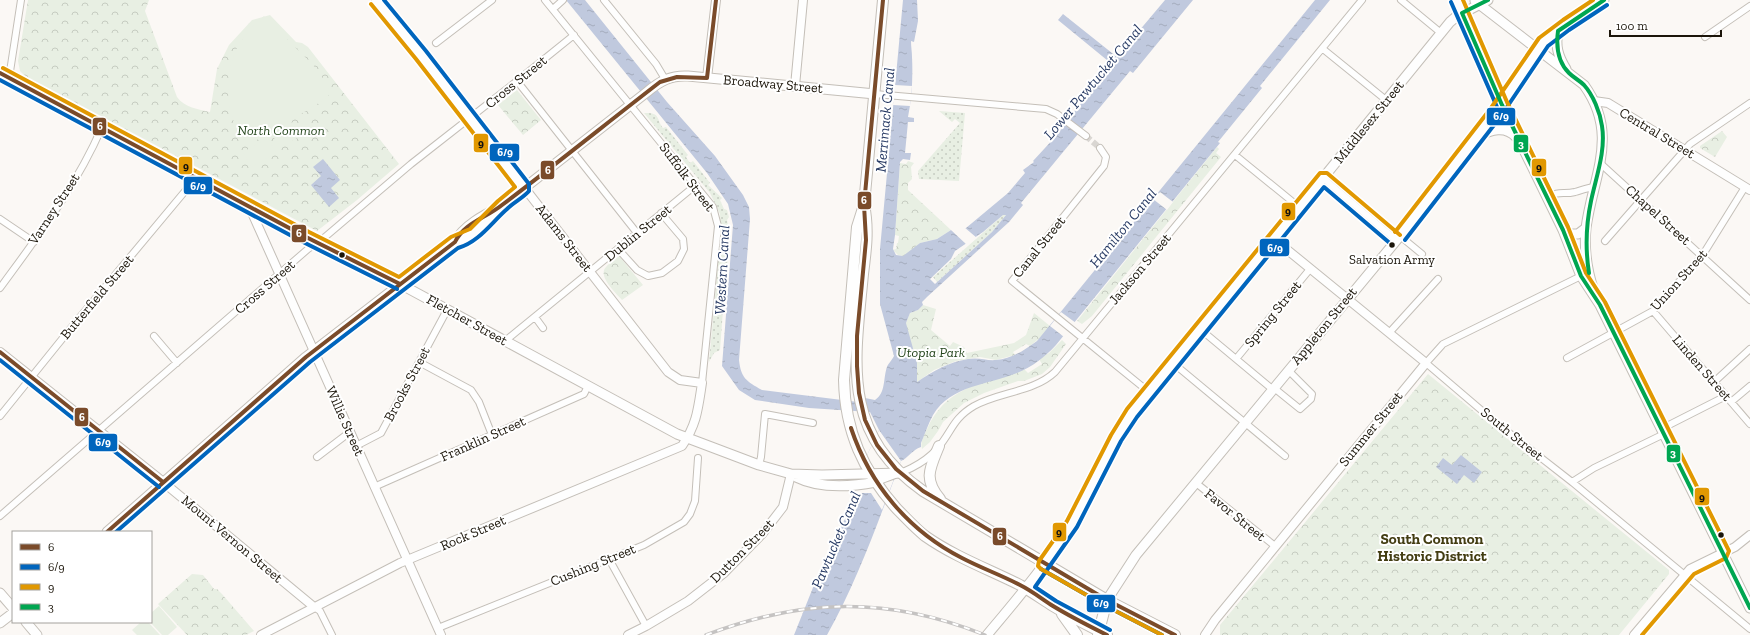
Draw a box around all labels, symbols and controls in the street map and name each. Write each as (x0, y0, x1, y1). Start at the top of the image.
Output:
scale bar (1610, 12, 1721, 38)
text: 100 m (1616, 19, 1648, 33)
water label: Lower Pawtucket Canal (1040, 21, 1146, 143)
street label: Cross Street (482, 51, 551, 112)
water label: Merrimack Canal (871, 67, 899, 173)
street label: Broadway Street (722, 71, 824, 97)
street label: Middlesex Street (1330, 76, 1408, 167)
street label: Central Street (1616, 104, 1699, 163)
line badge: 6/9 (1486, 107, 1516, 126)
text: 6/9 (1493, 110, 1509, 123)
line badge: 6 (92, 117, 107, 136)
text: 6 (97, 120, 103, 133)
park label: North Common (237, 122, 325, 139)
line badge: 9 (473, 133, 489, 153)
line badge: 3 (1513, 134, 1529, 153)
text: 9 (478, 137, 484, 150)
text: 3 (1518, 138, 1524, 151)
street label: Suffolk Street (656, 139, 719, 216)
line badge: 6/9 (489, 143, 520, 162)
text: 6/9 (497, 146, 513, 159)
line badge: 9 (178, 156, 193, 175)
line badge: 9 (1531, 158, 1547, 177)
text: 9 (183, 160, 189, 173)
line badge: 6 (540, 160, 555, 180)
text: 9 (1536, 161, 1542, 174)
text: 6 (545, 164, 551, 177)
street label: Varney Street (24, 169, 84, 249)
line badge: 6/9 (183, 176, 213, 195)
text: 6/9 (190, 180, 206, 193)
street label: Chapel Street (1622, 181, 1695, 249)
water label: Hamilton Canal (1086, 185, 1160, 271)
line badge: 6 (857, 191, 872, 210)
text: 6 (861, 194, 867, 207)
street label: Dublin Street (601, 200, 675, 265)
street label: Adams Street (532, 201, 596, 276)
line badge: 9 (1281, 202, 1296, 221)
text: 9 (1285, 205, 1291, 218)
street label: Canal Street (1009, 212, 1070, 281)
line badge: 6 (291, 224, 307, 243)
water label: Western Canal (711, 225, 733, 315)
text: 6 (296, 227, 302, 240)
street label: Jackson Street (1105, 229, 1175, 308)
line badge: 6/9 (1259, 238, 1290, 257)
marker: Salvation Army (1387, 240, 1397, 250)
text: 6/9 (1267, 242, 1283, 255)
street label: Union Street (1647, 245, 1712, 314)
unlabelled marker (337, 250, 347, 260)
street label: Butterfield Street (57, 251, 138, 343)
place label: Salvation Army (1349, 252, 1435, 267)
street label: Cross Street (231, 256, 299, 318)
street label: Spring Street (1241, 277, 1306, 351)
street label: Appleton Street (1287, 283, 1361, 368)
street label: Fletcher Street (424, 291, 511, 350)
street label: Linden Street (1669, 332, 1736, 405)
street label: Brooks Street (380, 343, 434, 424)
park label: Utopia Park (897, 344, 965, 361)
street label: Willie Street (322, 383, 368, 459)
street label: Summer Street (1336, 387, 1407, 470)
street label: South Street (1477, 404, 1547, 465)
line badge: 6 (74, 407, 89, 427)
text: 6 (79, 411, 85, 424)
street label: Franklin Street (438, 412, 529, 465)
line badge: 6/9 (88, 433, 118, 452)
text: 6/9 (95, 436, 111, 449)
line badge: 3 (1666, 444, 1681, 463)
text: 3 (1670, 447, 1676, 460)
street label: Favor Street (1201, 485, 1270, 545)
line badge: 9 (1694, 487, 1710, 506)
water label: Pawtucket Canal (807, 489, 865, 591)
text: 9 (1699, 491, 1705, 504)
street label: Mount Vernon Street (178, 492, 287, 587)
street label: Rock Street (438, 511, 509, 554)
street label: Dutton Street (707, 515, 778, 586)
line badge: 9 (1052, 522, 1067, 542)
text: 9 (1056, 526, 1062, 539)
line badge: 6 (992, 527, 1007, 546)
text: 6 (997, 530, 1003, 543)
district label: South Common Historic District (1377, 530, 1488, 565)
unlabelled marker (1716, 530, 1726, 540)
legend (12, 531, 152, 623)
text: 6 (48, 540, 54, 554)
street label: Cushing Street (548, 540, 639, 590)
text: 6/9 (48, 560, 65, 574)
text: 9 (48, 580, 54, 594)
line badge: 6/9 (1086, 594, 1116, 613)
text: 6/9 (1093, 597, 1109, 610)
text: 3 (48, 600, 54, 614)

